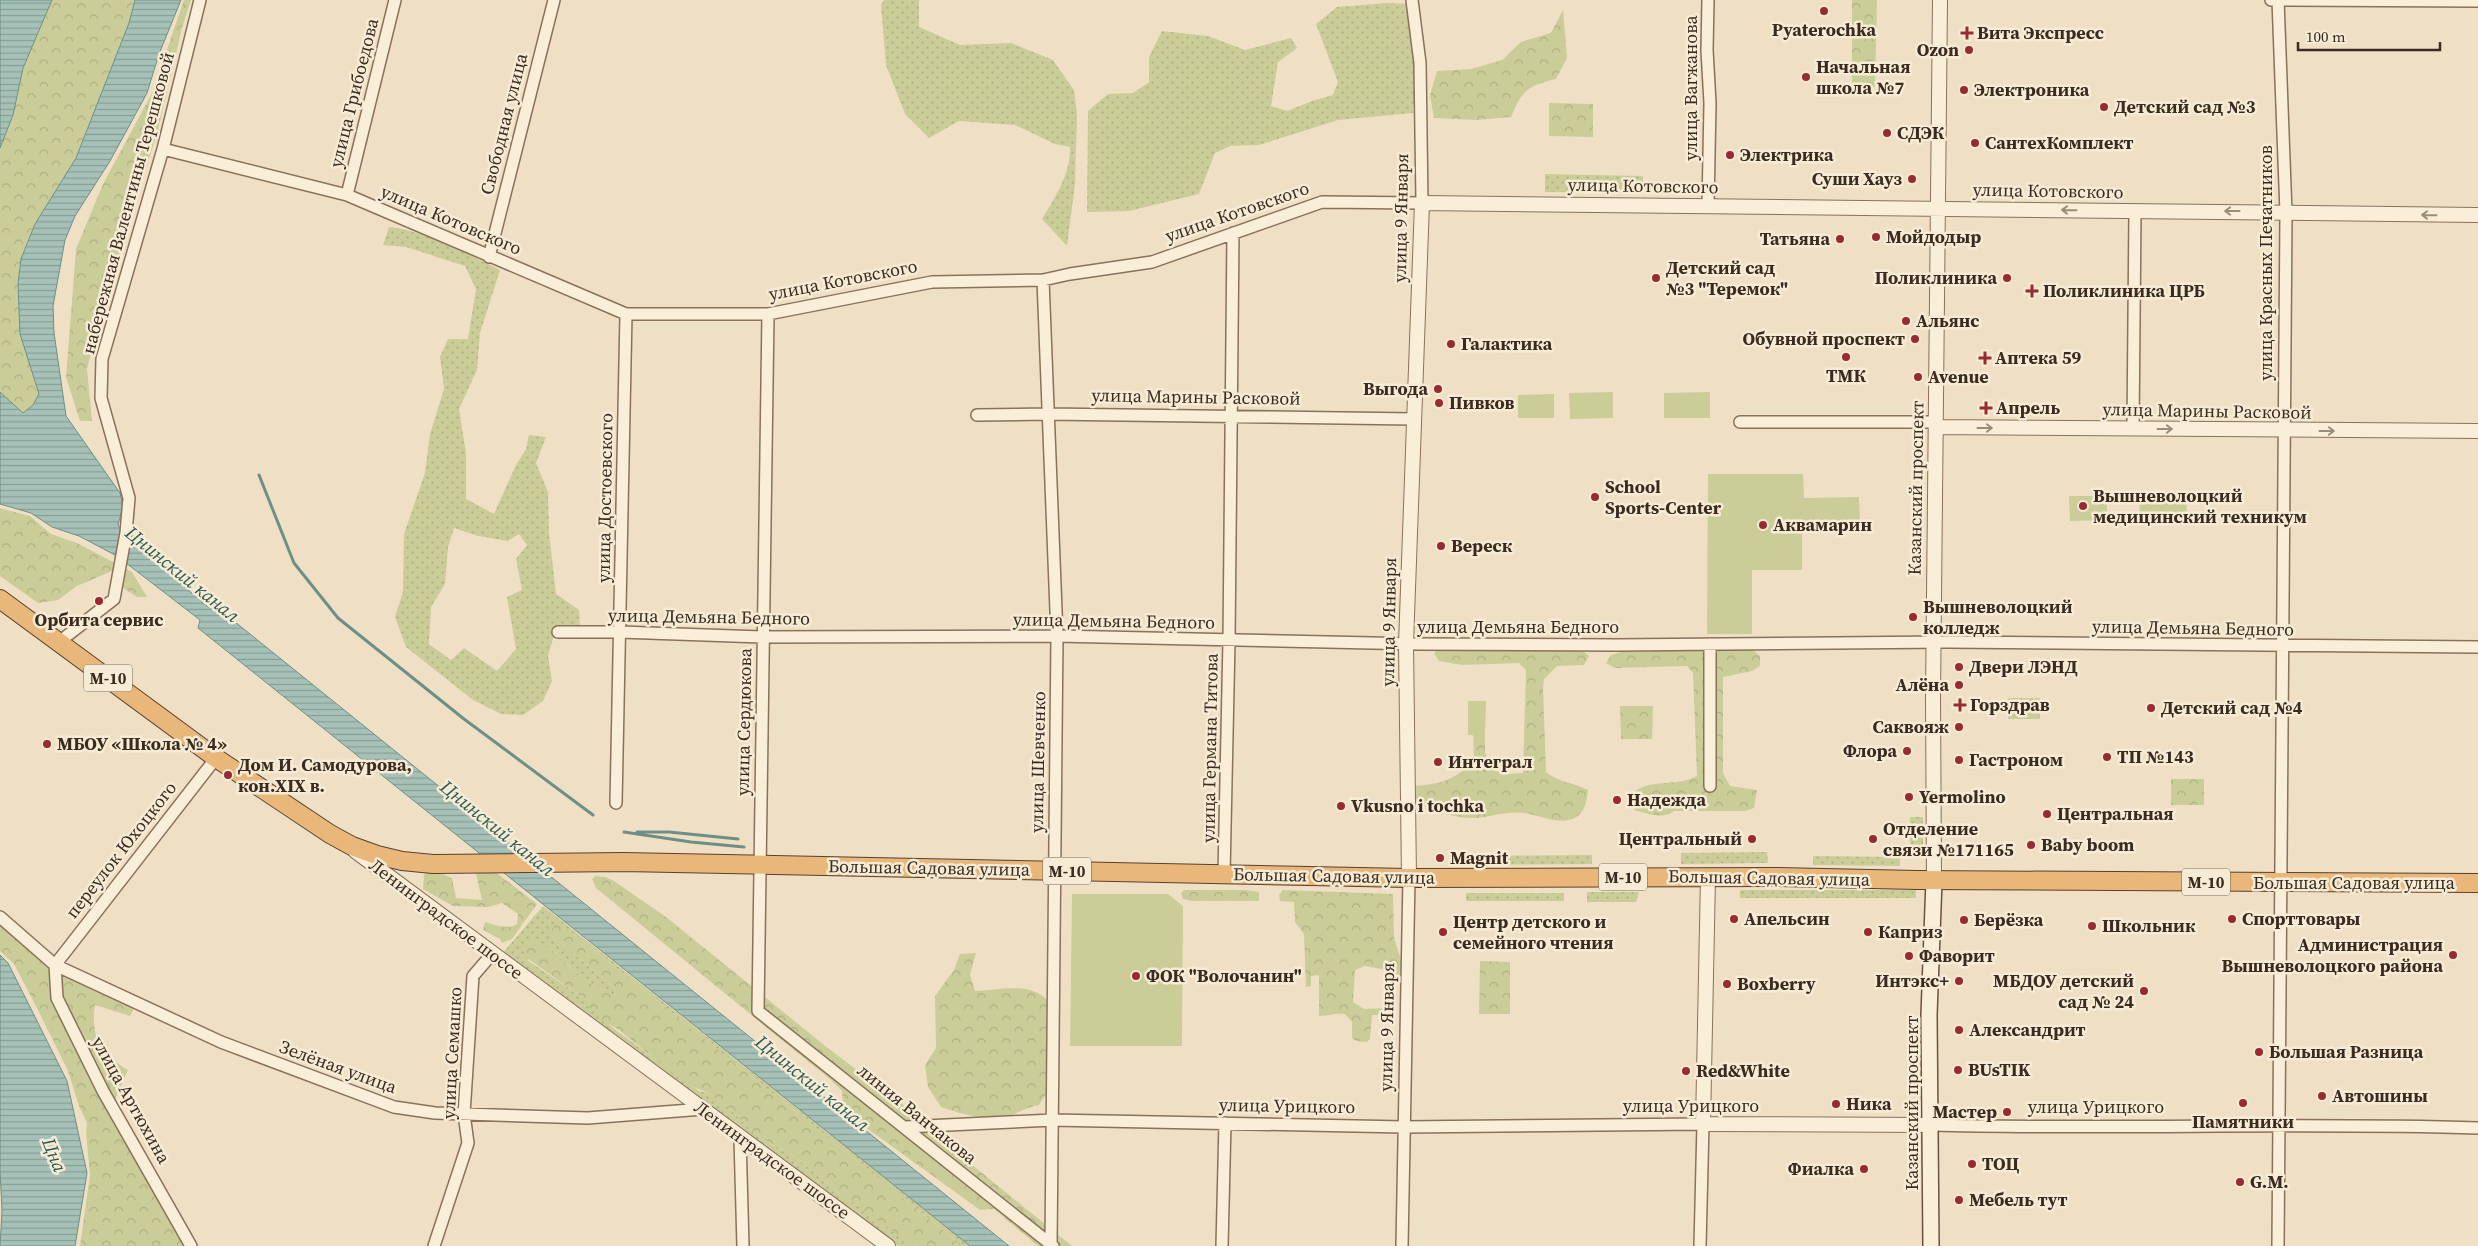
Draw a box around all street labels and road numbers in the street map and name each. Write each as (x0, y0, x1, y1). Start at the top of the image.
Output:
street label: улица Грибоедова (323, 15, 384, 170)
street label: улица Вагжанова (1678, 15, 1703, 161)
street label: набережная Валентины Терешковой (75, 49, 180, 357)
street label: Свободная улица (474, 50, 533, 197)
street label: улица Красных Печатников (2253, 145, 2278, 381)
street label: улица 9 Января (1387, 153, 1414, 283)
street label: улица Котовского (1567, 172, 1719, 199)
street label: улица Котовского (1161, 175, 1312, 248)
street label: улица Котовского (1972, 177, 2124, 204)
street label: улица Котовского (377, 179, 526, 261)
street label: улица Котовского (766, 253, 919, 306)
street label: улица Марины Расковой (1091, 382, 1301, 411)
street label: улица Марины Расковой (2102, 396, 2312, 425)
street label: Казанский проспект (1901, 400, 1930, 576)
street label: улица Достоевского (591, 413, 618, 583)
street label: улица 9 Января (1375, 557, 1402, 687)
street label: улица Демьяна Бедного (608, 602, 810, 631)
street label: улица Демьяна Бедного (1013, 606, 1215, 635)
street label: улица Демьяна Бедного (2092, 613, 2294, 642)
street label: улица Демьяна Бедного (1417, 614, 1619, 639)
street label: улица Сердюкова (730, 647, 757, 796)
street label: улица Германа Титова (1195, 652, 1224, 843)
road number: М-10 (84, 664, 132, 691)
street label: улица Шевченко (1024, 691, 1051, 833)
street label: переулок Юхоцкого (59, 776, 182, 923)
street label: Ленинградское шоссе (364, 852, 529, 985)
street label: Большая Садовая улица (828, 853, 1031, 882)
road number: М-10 (1043, 858, 1091, 884)
street label: Большая Садовая улица (1233, 861, 1436, 890)
street label: Большая Садовая улица (1668, 863, 1871, 892)
road number: М-10 (1599, 864, 1647, 890)
road number: М-10 (2182, 869, 2230, 896)
street label: Большая Садовая улица (2253, 870, 2456, 895)
street label: улица 9 Января (1373, 962, 1400, 1092)
street label: улица Семашко (436, 986, 467, 1120)
street label: Казанский проспект (1899, 1015, 1924, 1190)
street label: улица Артюхина (86, 1032, 177, 1169)
street label: Зелёная улица (276, 1034, 401, 1100)
street label: линия Ванчакова (852, 1057, 983, 1170)
street label: улица Урицкого (1219, 1092, 1356, 1119)
street label: улица Урицкого (1623, 1093, 1759, 1118)
street label: Ленинградское шоссе (689, 1094, 855, 1225)
street label: улица Урицкого (2028, 1094, 2164, 1119)

